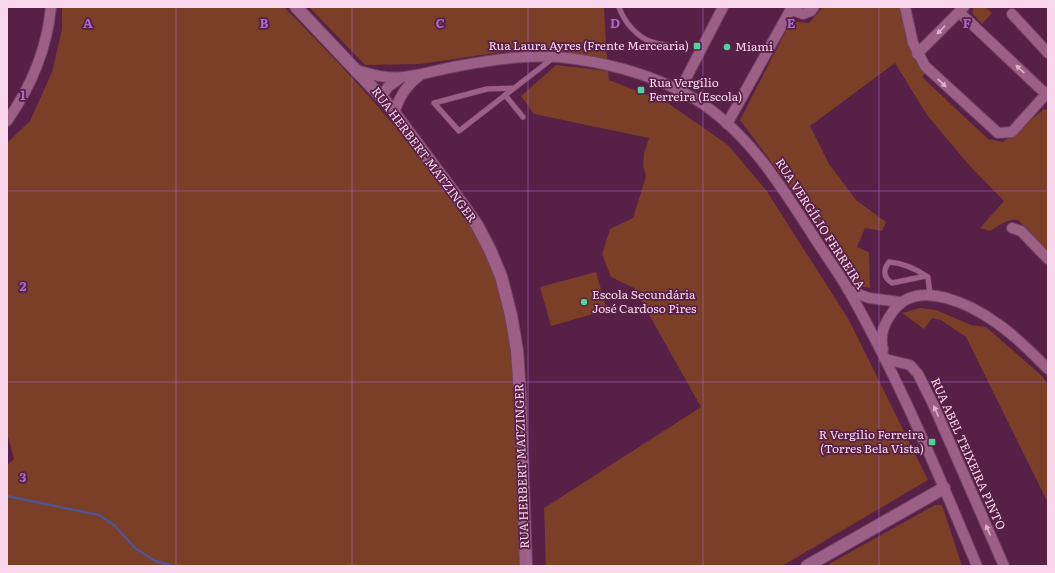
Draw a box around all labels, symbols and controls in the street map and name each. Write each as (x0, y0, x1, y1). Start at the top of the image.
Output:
text: A (83, 13, 93, 32)
text: B (260, 13, 269, 32)
text: C (435, 13, 445, 32)
text: D (610, 13, 620, 32)
text: E (787, 13, 796, 32)
text: F (963, 13, 971, 32)
one-way arrow (936, 25, 946, 35)
place label: Rua Laura Ayres (Frente Mercearia) (488, 36, 689, 54)
place label: Miami (735, 37, 773, 55)
marker: Rua Laura Ayres (Frente Mercearia) (692, 41, 702, 51)
marker: Miami (722, 42, 732, 52)
one-way arrow (1015, 64, 1025, 73)
place label: Rua Vergílio Ferreira (Escola) (649, 73, 742, 105)
one-way arrow (937, 78, 948, 87)
street label: RUA HERBERT MATZINGER (368, 83, 482, 226)
text: 1 (20, 85, 26, 104)
marker: Rua Vergílio Ferreira (Escola) (636, 85, 646, 95)
street label: RUA VERGÍLIO FERREIRA (772, 154, 870, 293)
text: 2 (20, 276, 27, 295)
place label: Escola Secundária José Cardoso Pires (592, 285, 697, 317)
marker: Escola Secundária José Cardoso Pires (579, 297, 589, 307)
street label: RUA ABEL TEIXEIRA PINTO (927, 375, 1011, 533)
street label: RUA HERBERT MATZINGER (509, 383, 533, 549)
one-way arrow (933, 406, 939, 417)
place label: R Vergilio Ferreira (Torres Bela Vista) (819, 425, 925, 457)
marker: R Vergilio Ferreira (Torres Bela Vista) (927, 437, 937, 447)
text: 3 (19, 467, 27, 486)
one-way arrow (985, 525, 991, 536)

